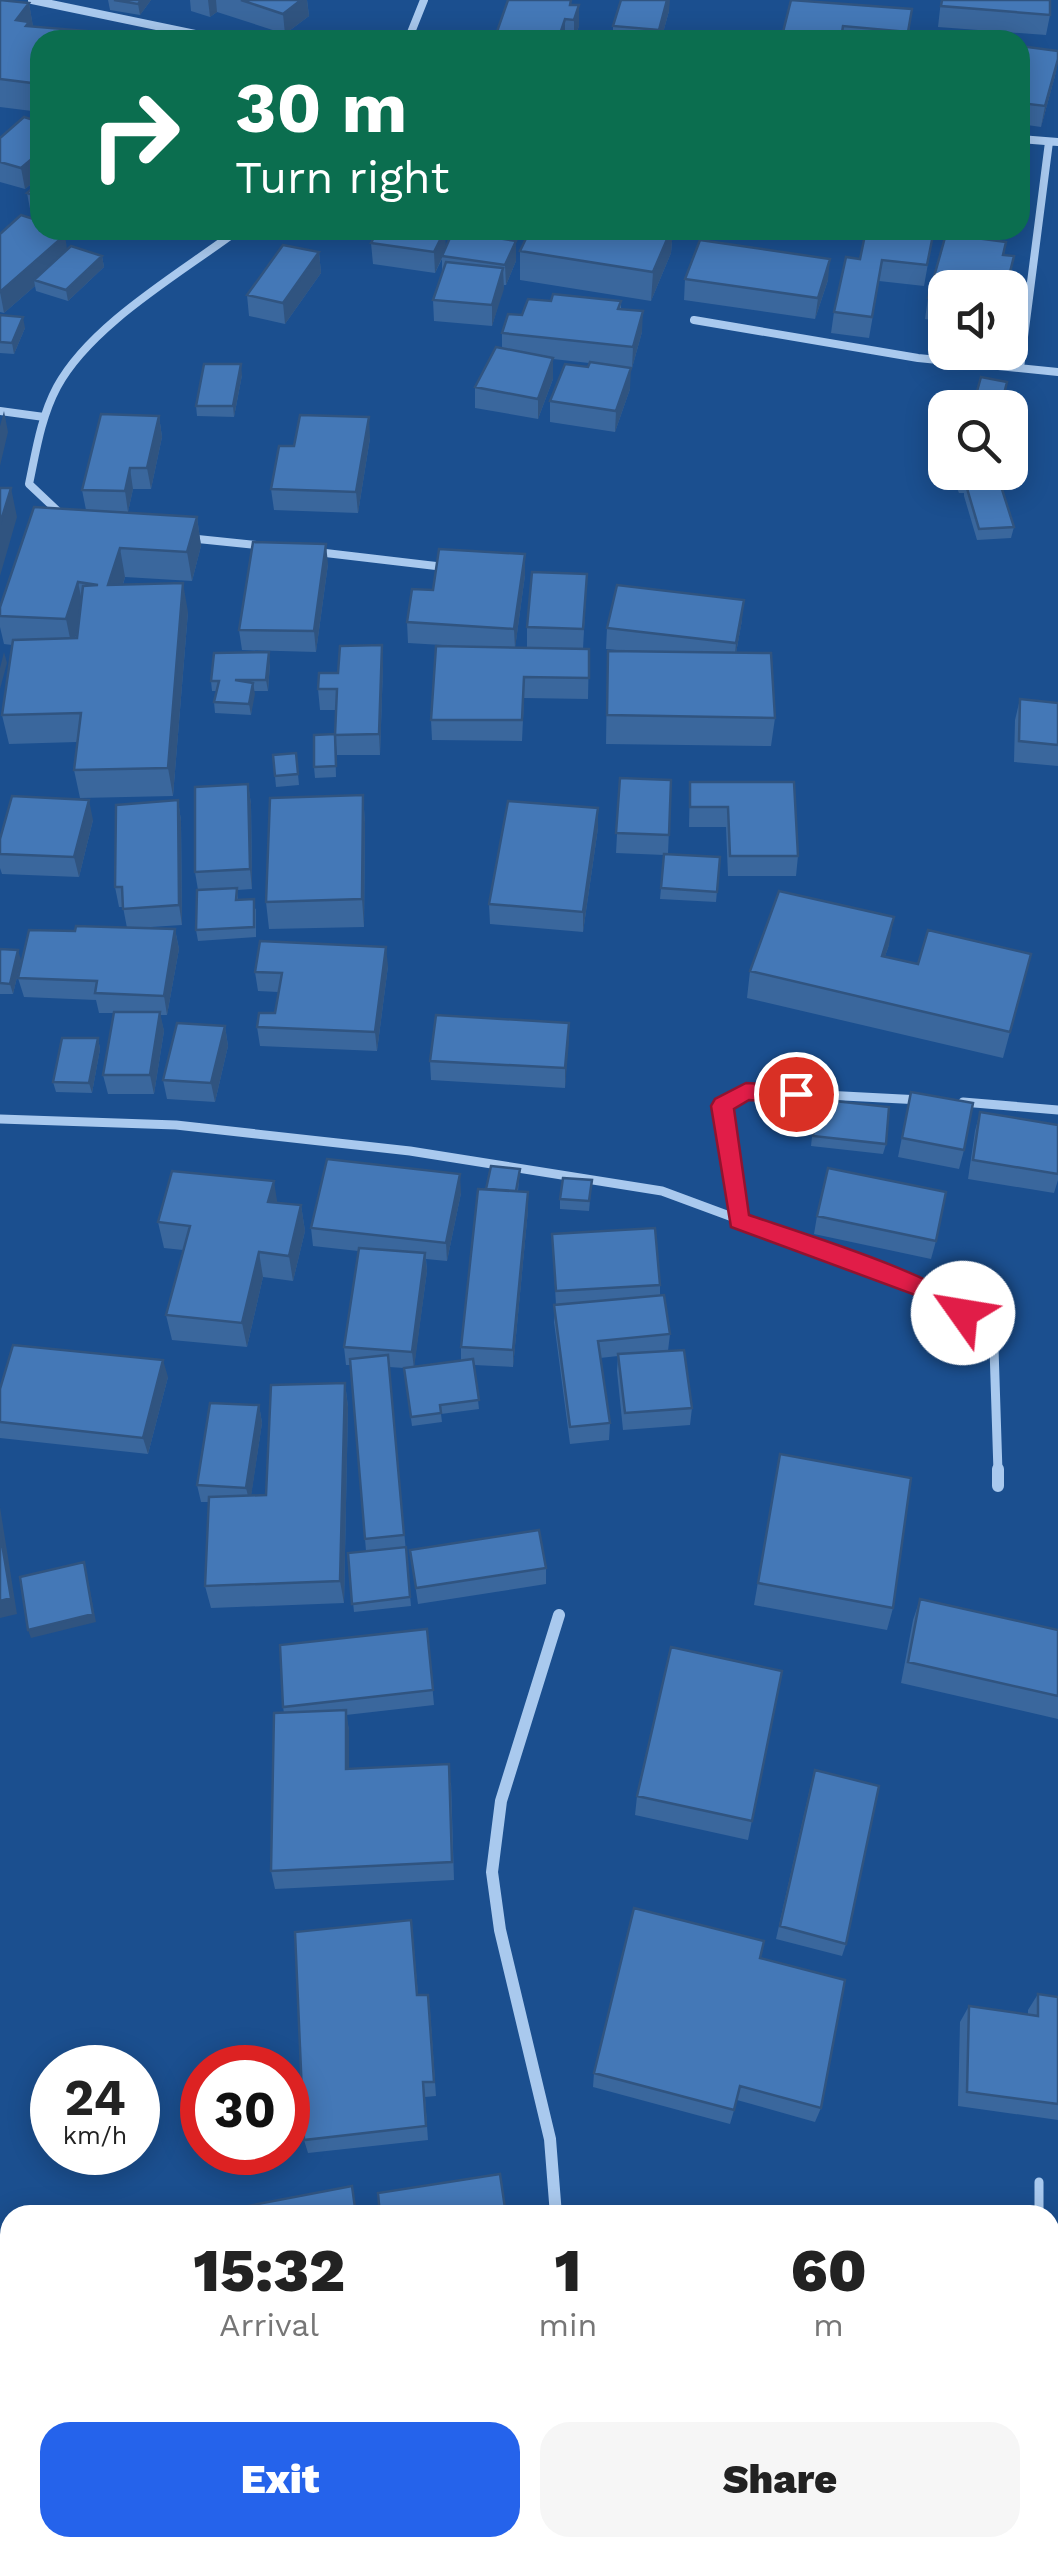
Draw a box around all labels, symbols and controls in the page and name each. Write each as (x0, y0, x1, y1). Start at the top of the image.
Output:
text: 30 m (235, 67, 407, 149)
icon: right (70, 70, 200, 200)
text: Turn right (235, 151, 449, 204)
map controls (928, 270, 1028, 490)
button: sound (928, 270, 1028, 370)
button: search (928, 390, 1028, 490)
pin (754, 1052, 839, 1137)
icon: arrive (769, 1067, 824, 1122)
position arrow (911, 1261, 1015, 1365)
speed limit sign: 30 (180, 2045, 310, 2175)
text: 24 (64, 2068, 126, 2127)
text: km/h (63, 2121, 127, 2150)
text: 15:32 (193, 2235, 345, 2306)
text: 1 (554, 2235, 581, 2306)
text: 60 (791, 2235, 867, 2306)
text: Arrival (219, 2306, 319, 2344)
text: min (538, 2306, 597, 2344)
text: m (813, 2306, 844, 2344)
button: Exit (40, 2422, 520, 2537)
button: Share (540, 2422, 1020, 2537)

